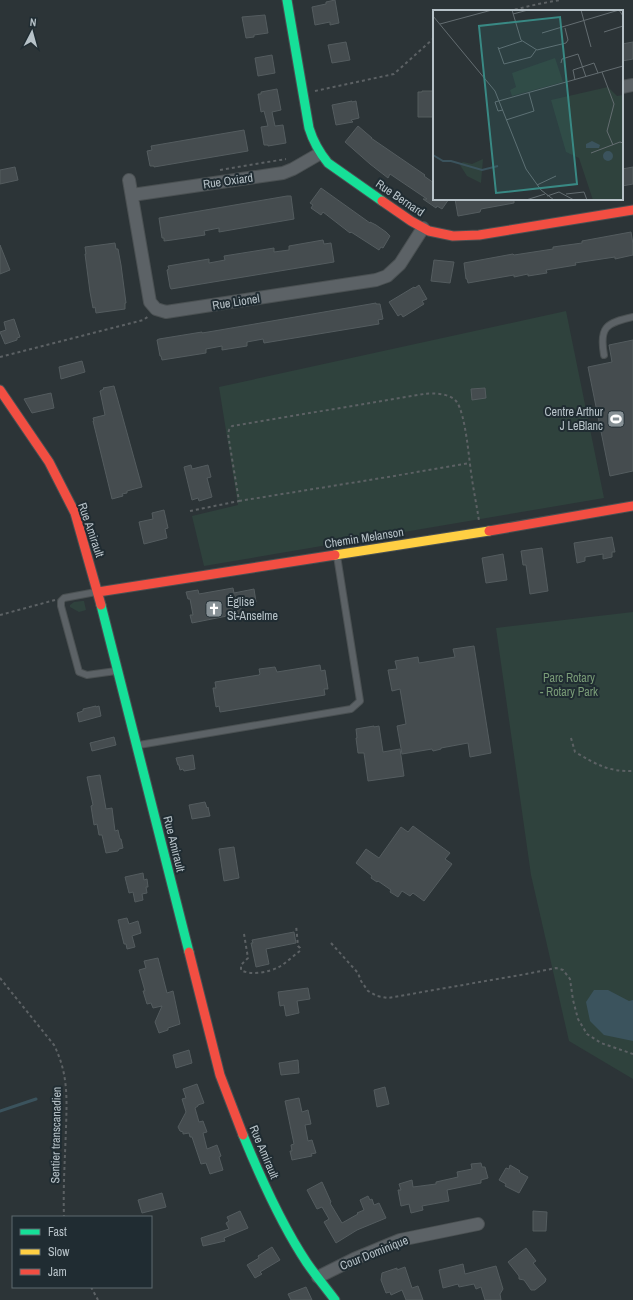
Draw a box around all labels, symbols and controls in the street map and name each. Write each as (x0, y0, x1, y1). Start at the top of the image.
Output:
inset map (433, 10, 623, 200)
north arrow (12, 12, 52, 52)
text: N (29, 15, 37, 29)
street label: Rue Oxiard (202, 170, 254, 192)
street label: Rue Bernard (372, 176, 428, 220)
street label: Rue Lionel (211, 290, 261, 314)
place label: Centre Arthur J LeBlanc (544, 404, 604, 434)
sports icon: Centre Arthur J LeBlanc (606, 409, 626, 429)
street label: Rue Amirault (74, 500, 108, 560)
street label: Chemin Melanson (323, 524, 405, 552)
place label: Église St-Anselme (227, 594, 278, 624)
church icon: Église St-Anselme (204, 599, 224, 619)
park label: Parc Rotary - Rotary Park (540, 670, 598, 700)
street label: Rue Amirault (159, 814, 189, 874)
street label: Sentier transcanadien (47, 1086, 65, 1184)
street label: Rue Amirault (246, 1123, 283, 1182)
legend (12, 1216, 152, 1288)
text: Fast (48, 1224, 67, 1240)
street label: Cour Dominique (338, 1232, 410, 1274)
text: Slow (48, 1244, 70, 1260)
text: Jam (48, 1264, 67, 1280)

